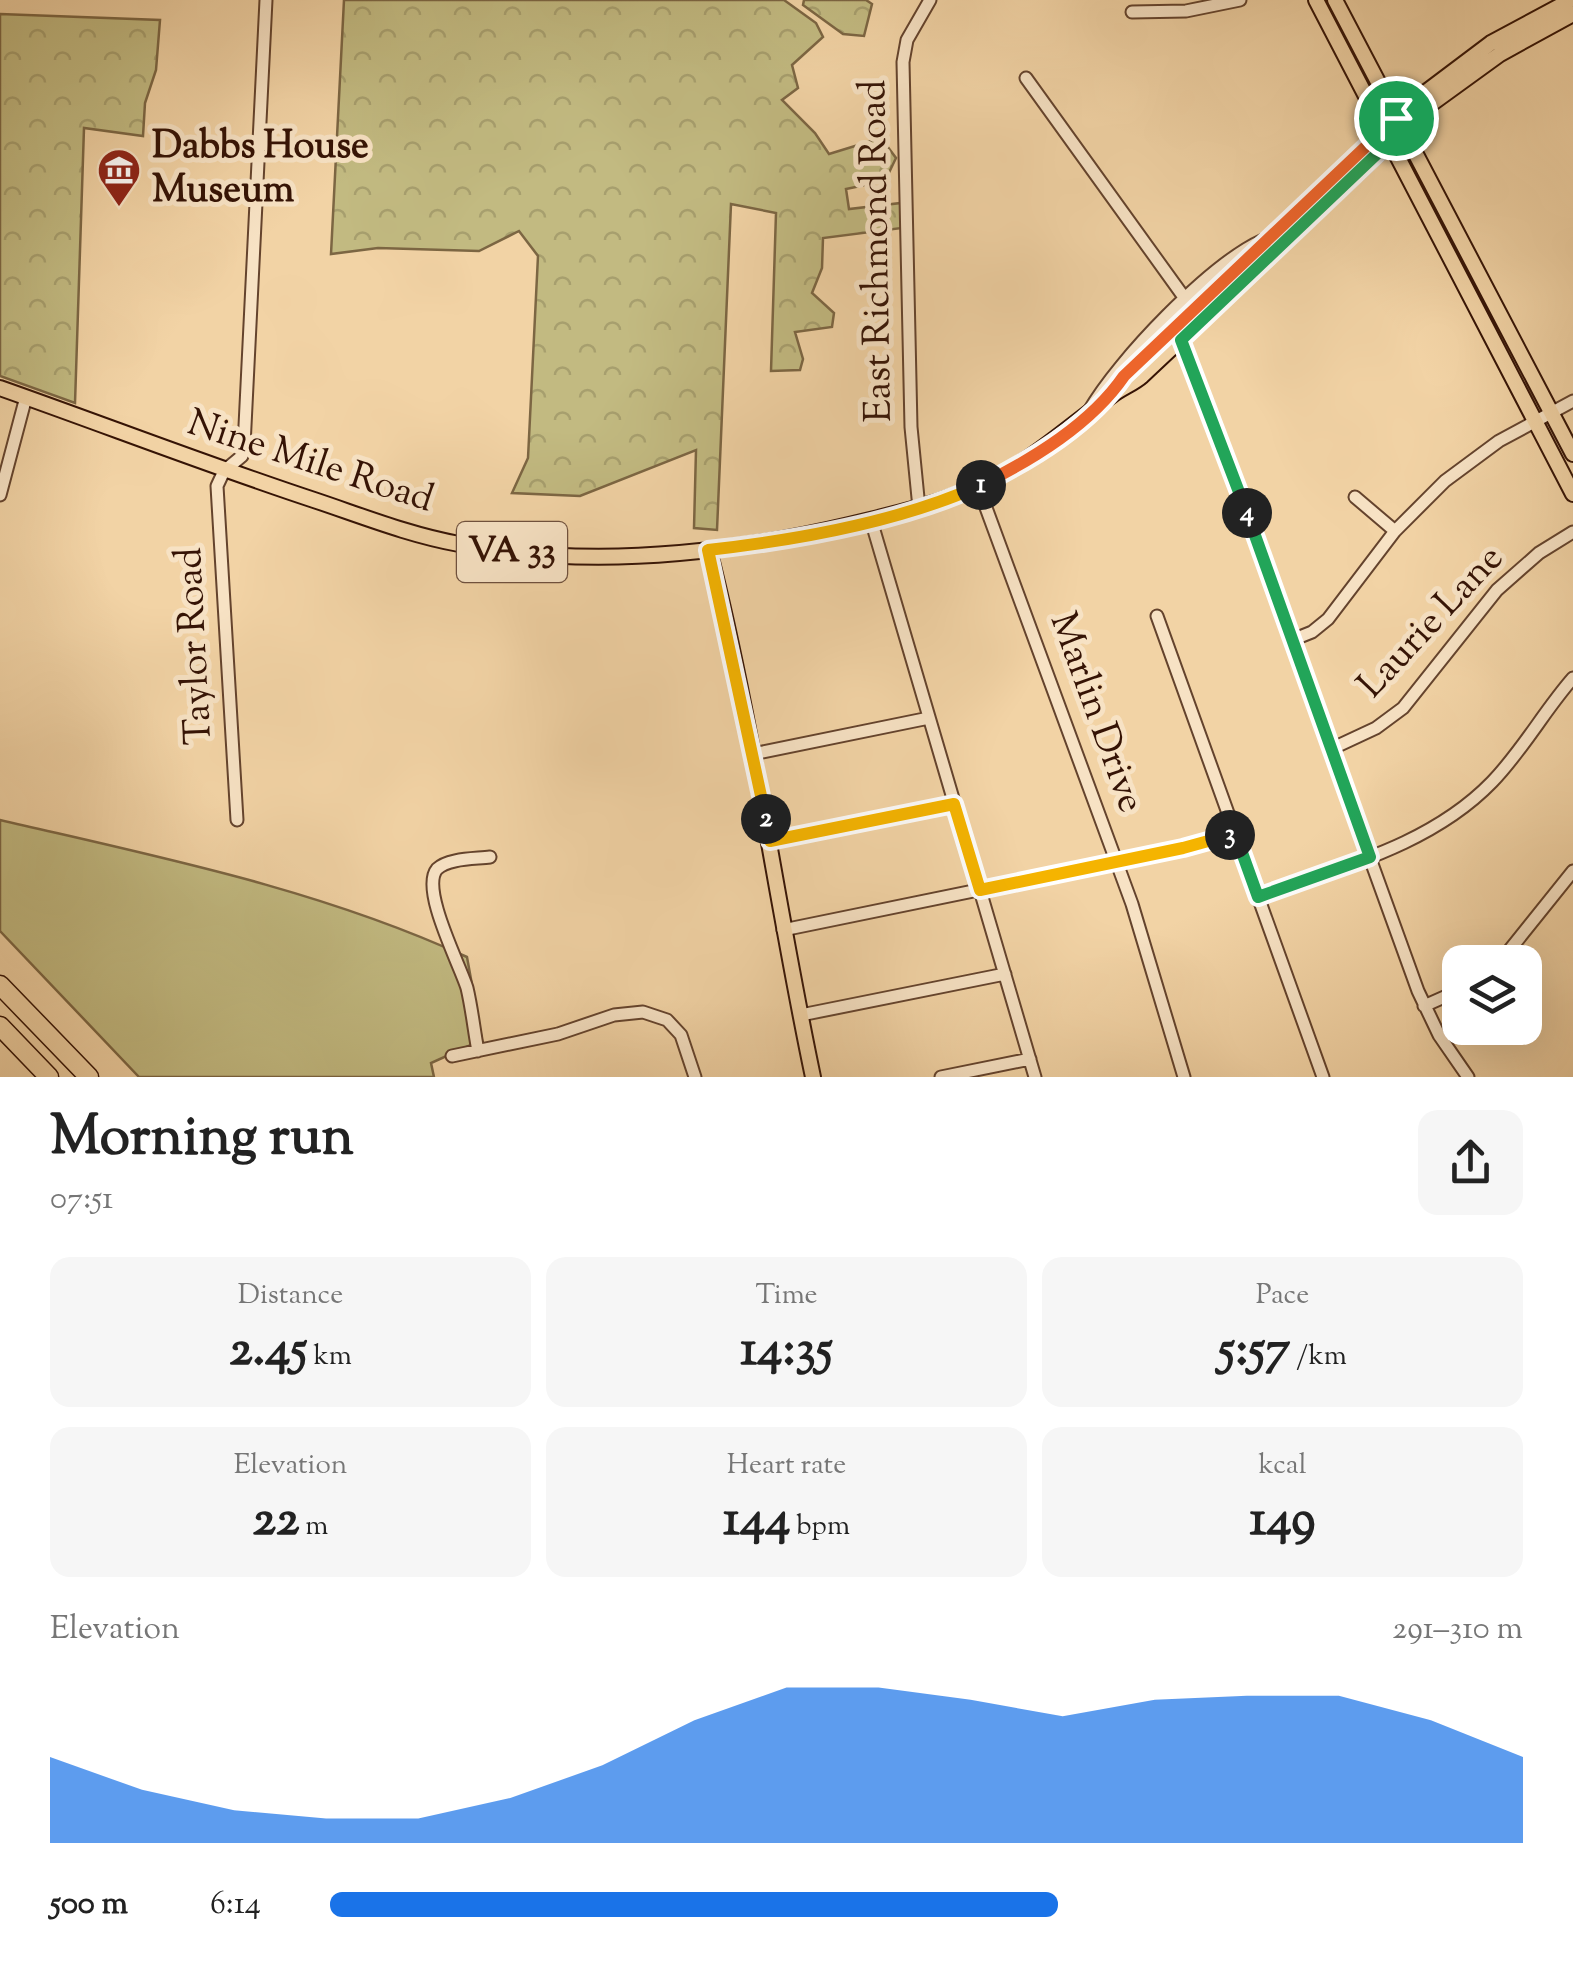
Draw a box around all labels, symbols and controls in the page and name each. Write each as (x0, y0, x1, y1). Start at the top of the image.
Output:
pin (1354, 76, 1439, 161)
street label: East Richmond Road (848, 79, 908, 423)
icon: arrive (1369, 91, 1424, 146)
place label: Dabbs House Museum (152, 121, 369, 219)
museum icon: Dabbs House Museum (96, 147, 142, 208)
street label: Nine Mile Road (180, 398, 440, 528)
pin: 1 (956, 460, 1006, 510)
text: 1 (976, 465, 986, 505)
pin: 4 (1222, 488, 1272, 538)
text: 4 (1240, 493, 1254, 533)
road number: VA 33 (457, 522, 567, 582)
street label: Laurie Lane (1347, 534, 1517, 712)
street label: Taylor Road (164, 546, 228, 746)
street label: Marlin Drive (1034, 605, 1156, 821)
pin: 2 (741, 794, 791, 844)
text: 2 (759, 799, 773, 839)
pin: 3 (1205, 810, 1255, 860)
text: 3 (1224, 815, 1236, 855)
map controls (1442, 945, 1542, 1045)
button: layers (1442, 945, 1542, 1045)
text: Morning run (50, 1100, 354, 1179)
button: share (1418, 1110, 1523, 1215)
text: 07:51 (50, 1177, 113, 1223)
text: Distance (238, 1276, 343, 1316)
text: Time (755, 1276, 818, 1316)
text: Pace (1256, 1276, 1309, 1316)
text: 2.45 (229, 1316, 307, 1388)
text: 14:35 (740, 1316, 833, 1388)
text: 5:57 (1218, 1316, 1290, 1388)
text: km (307, 1337, 352, 1377)
text: /km (1290, 1337, 1347, 1377)
text: Elevation (234, 1446, 347, 1486)
text: Heart rate (727, 1446, 846, 1486)
text: kcal (1258, 1446, 1307, 1486)
text: 22 (253, 1486, 299, 1558)
text: 144 (723, 1486, 790, 1558)
text: 149 (1249, 1486, 1316, 1558)
text: m (299, 1507, 328, 1547)
text: bpm (790, 1507, 850, 1547)
text: Elevation (50, 1607, 180, 1653)
text: 291–310 m (1392, 1607, 1523, 1653)
text: 500 m (50, 1882, 128, 1928)
text: 6:14 (210, 1882, 261, 1928)

